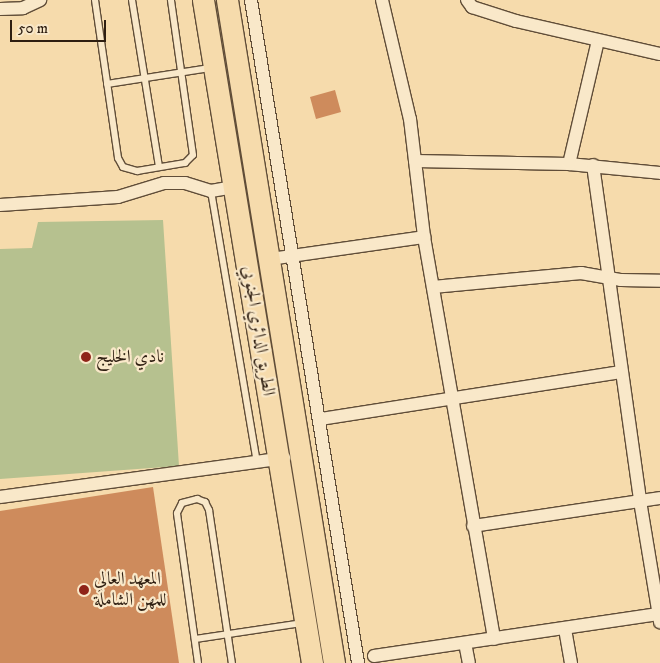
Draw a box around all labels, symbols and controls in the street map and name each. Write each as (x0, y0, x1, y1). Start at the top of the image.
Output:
scale bar (12, 10, 109, 42)
text: 50 m (18, 19, 48, 38)
street label: الطريق الدائري الجنوبي (237, 264, 279, 398)
place label: نادي الخليج (96, 346, 164, 368)
marker: نادي الخليج (80, 351, 92, 363)
place label: المعهد العالي للمهن الشاملة (94, 569, 166, 612)
marker: المعهد العالي للمهن الشاملة (78, 584, 90, 596)

